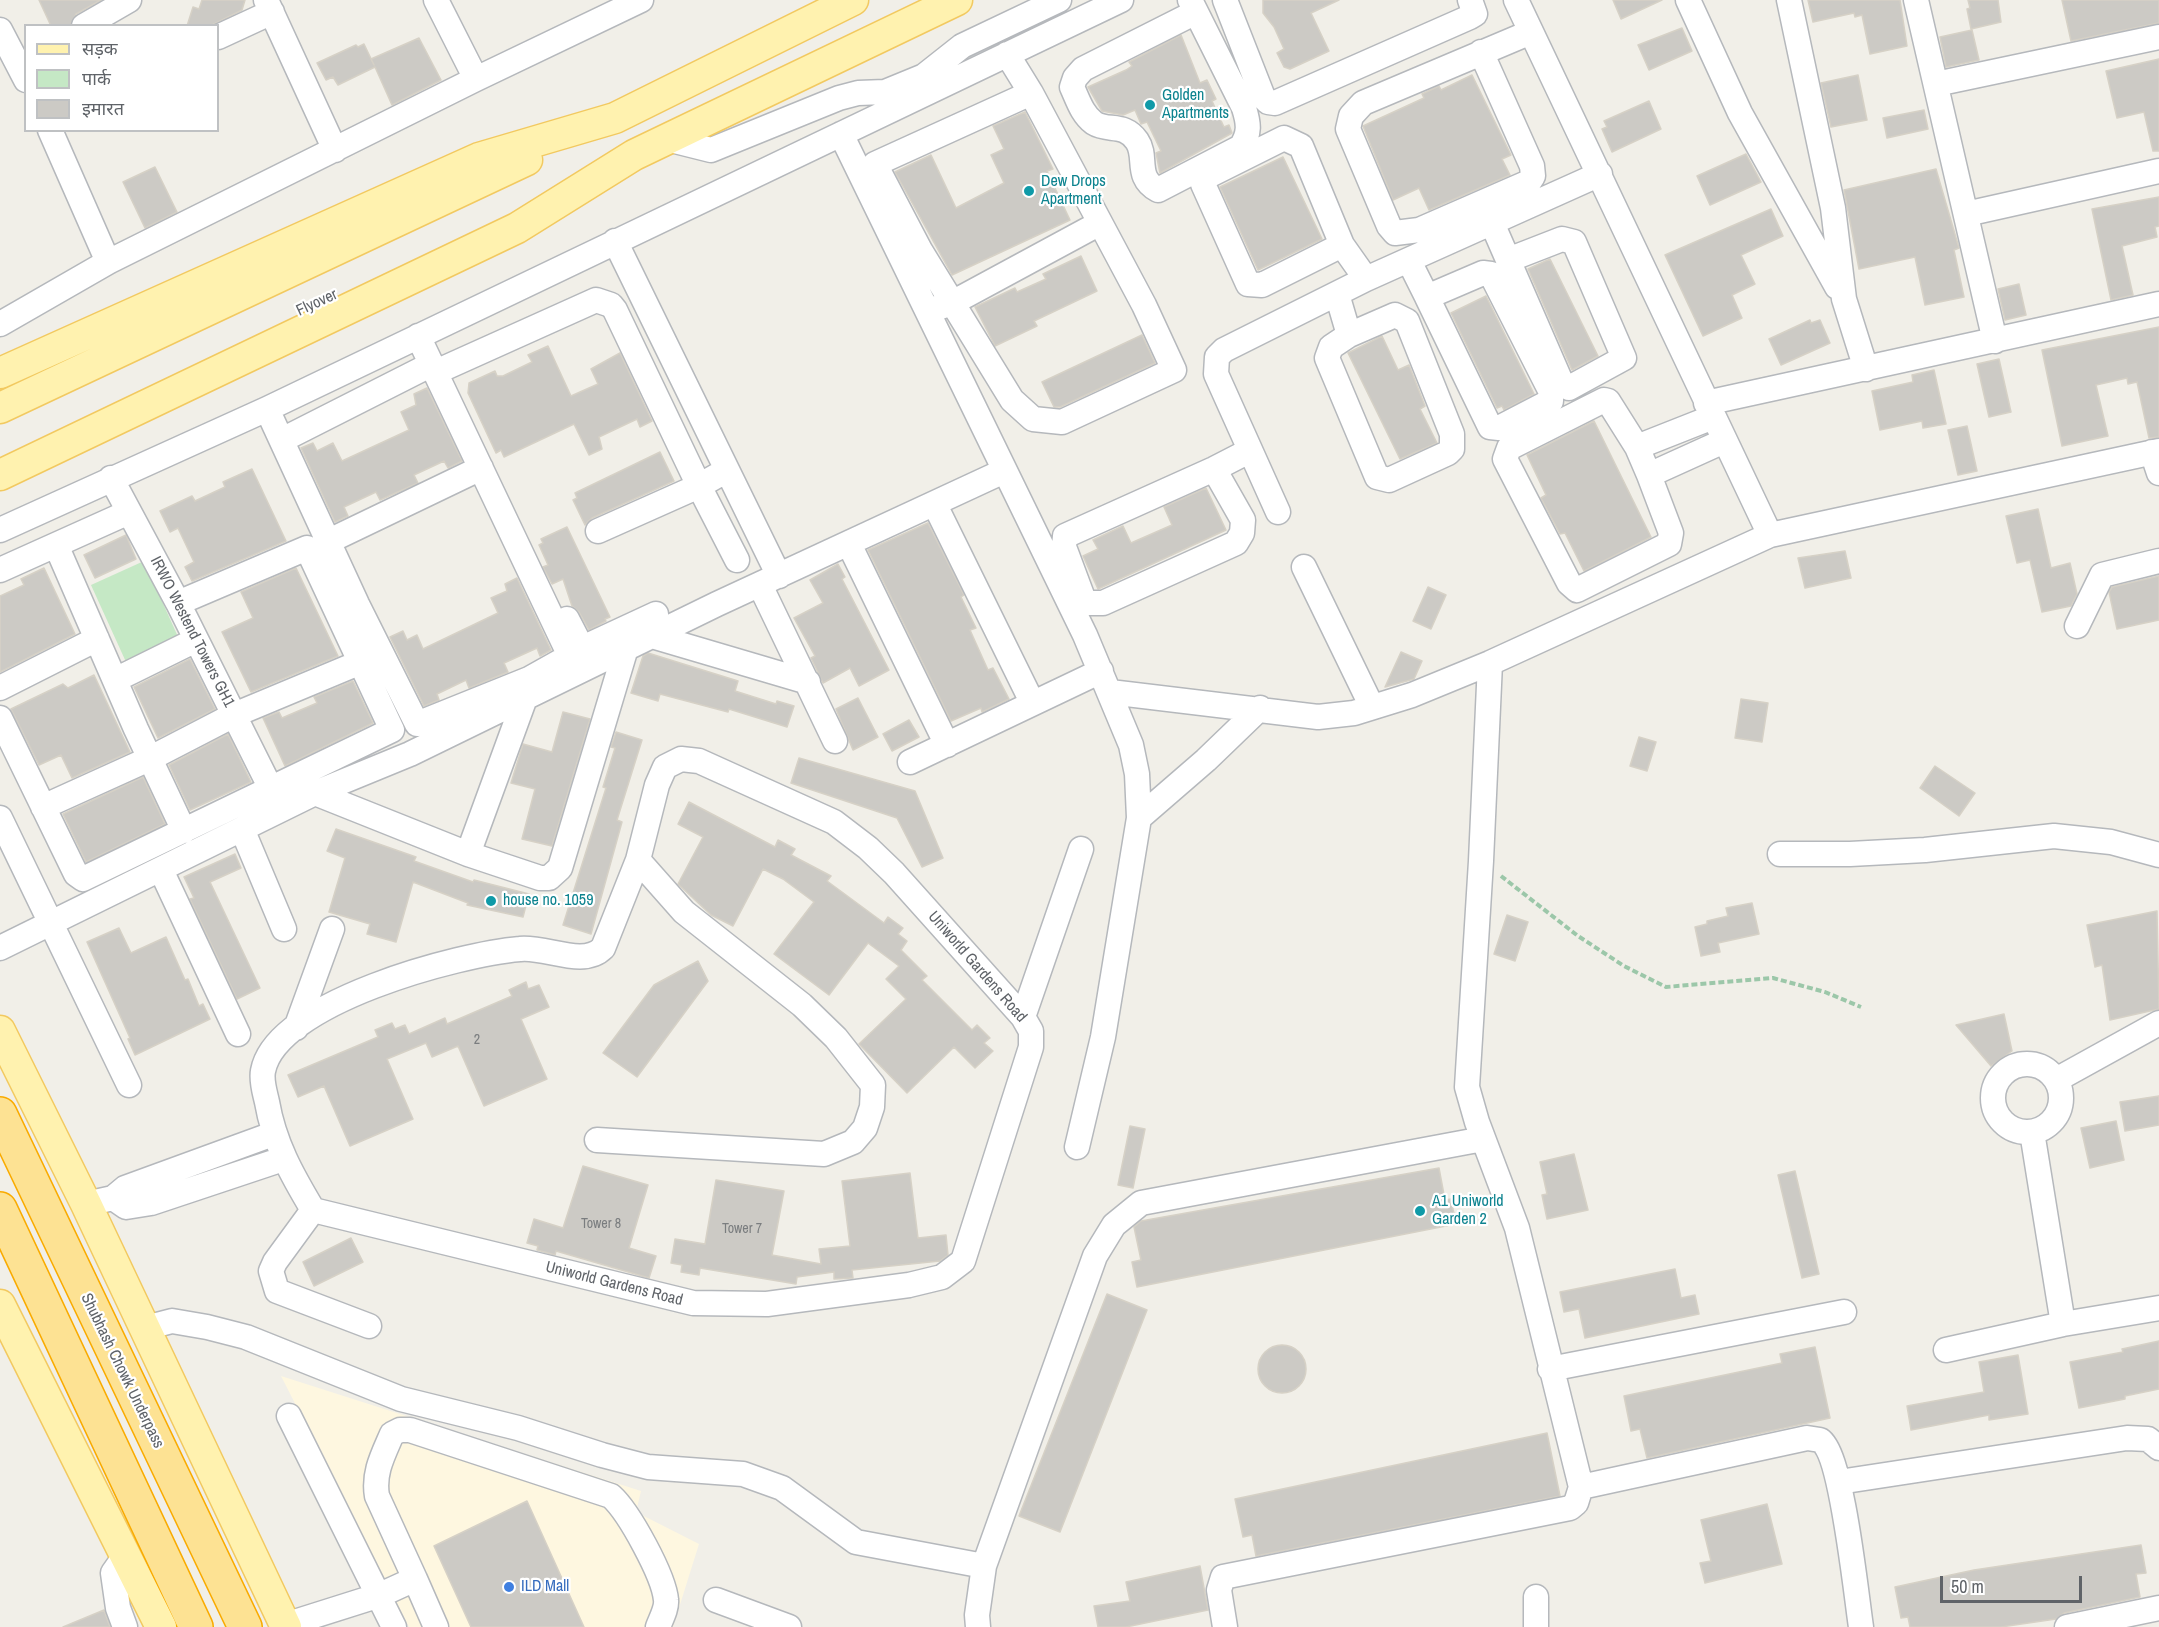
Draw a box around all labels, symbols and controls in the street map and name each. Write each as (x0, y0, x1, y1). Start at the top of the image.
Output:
legend (24, 24, 219, 132)
text: सड़क (82, 36, 118, 61)
text: पार्क (82, 66, 111, 91)
place label: Golden Apartments (1162, 86, 1229, 124)
text: इमारत (82, 96, 124, 121)
marker: Golden Apartments (1143, 98, 1157, 112)
place label: Dew Drops Apartment (1041, 172, 1106, 210)
marker: Dew Drops Apartment (1022, 184, 1036, 198)
street label: Flyover (293, 285, 341, 321)
street label: IRWO Westend Towers GH1 (146, 553, 238, 711)
place label: house no. 1059 (503, 891, 593, 911)
marker: house no. 1059 (484, 894, 498, 908)
street label: Uniworld Gardens Road (924, 908, 1030, 1026)
house number: 2 (474, 1032, 480, 1048)
place label: A1 Uniworld Garden 2 (1432, 1192, 1503, 1230)
marker: A1 Uniworld Garden 2 (1413, 1204, 1427, 1218)
house number: Tower 8 (581, 1216, 621, 1232)
house number: Tower 7 (722, 1221, 762, 1237)
street label: Uniworld Gardens Road (543, 1258, 685, 1310)
street label: Shubhash Chowk Underpass (76, 1290, 168, 1452)
scale bar (1943, 1564, 2086, 1602)
text: 50 m (1951, 1574, 1984, 1599)
place label: ILD Mall (521, 1577, 569, 1597)
marker: ILD Mall (502, 1580, 516, 1594)

